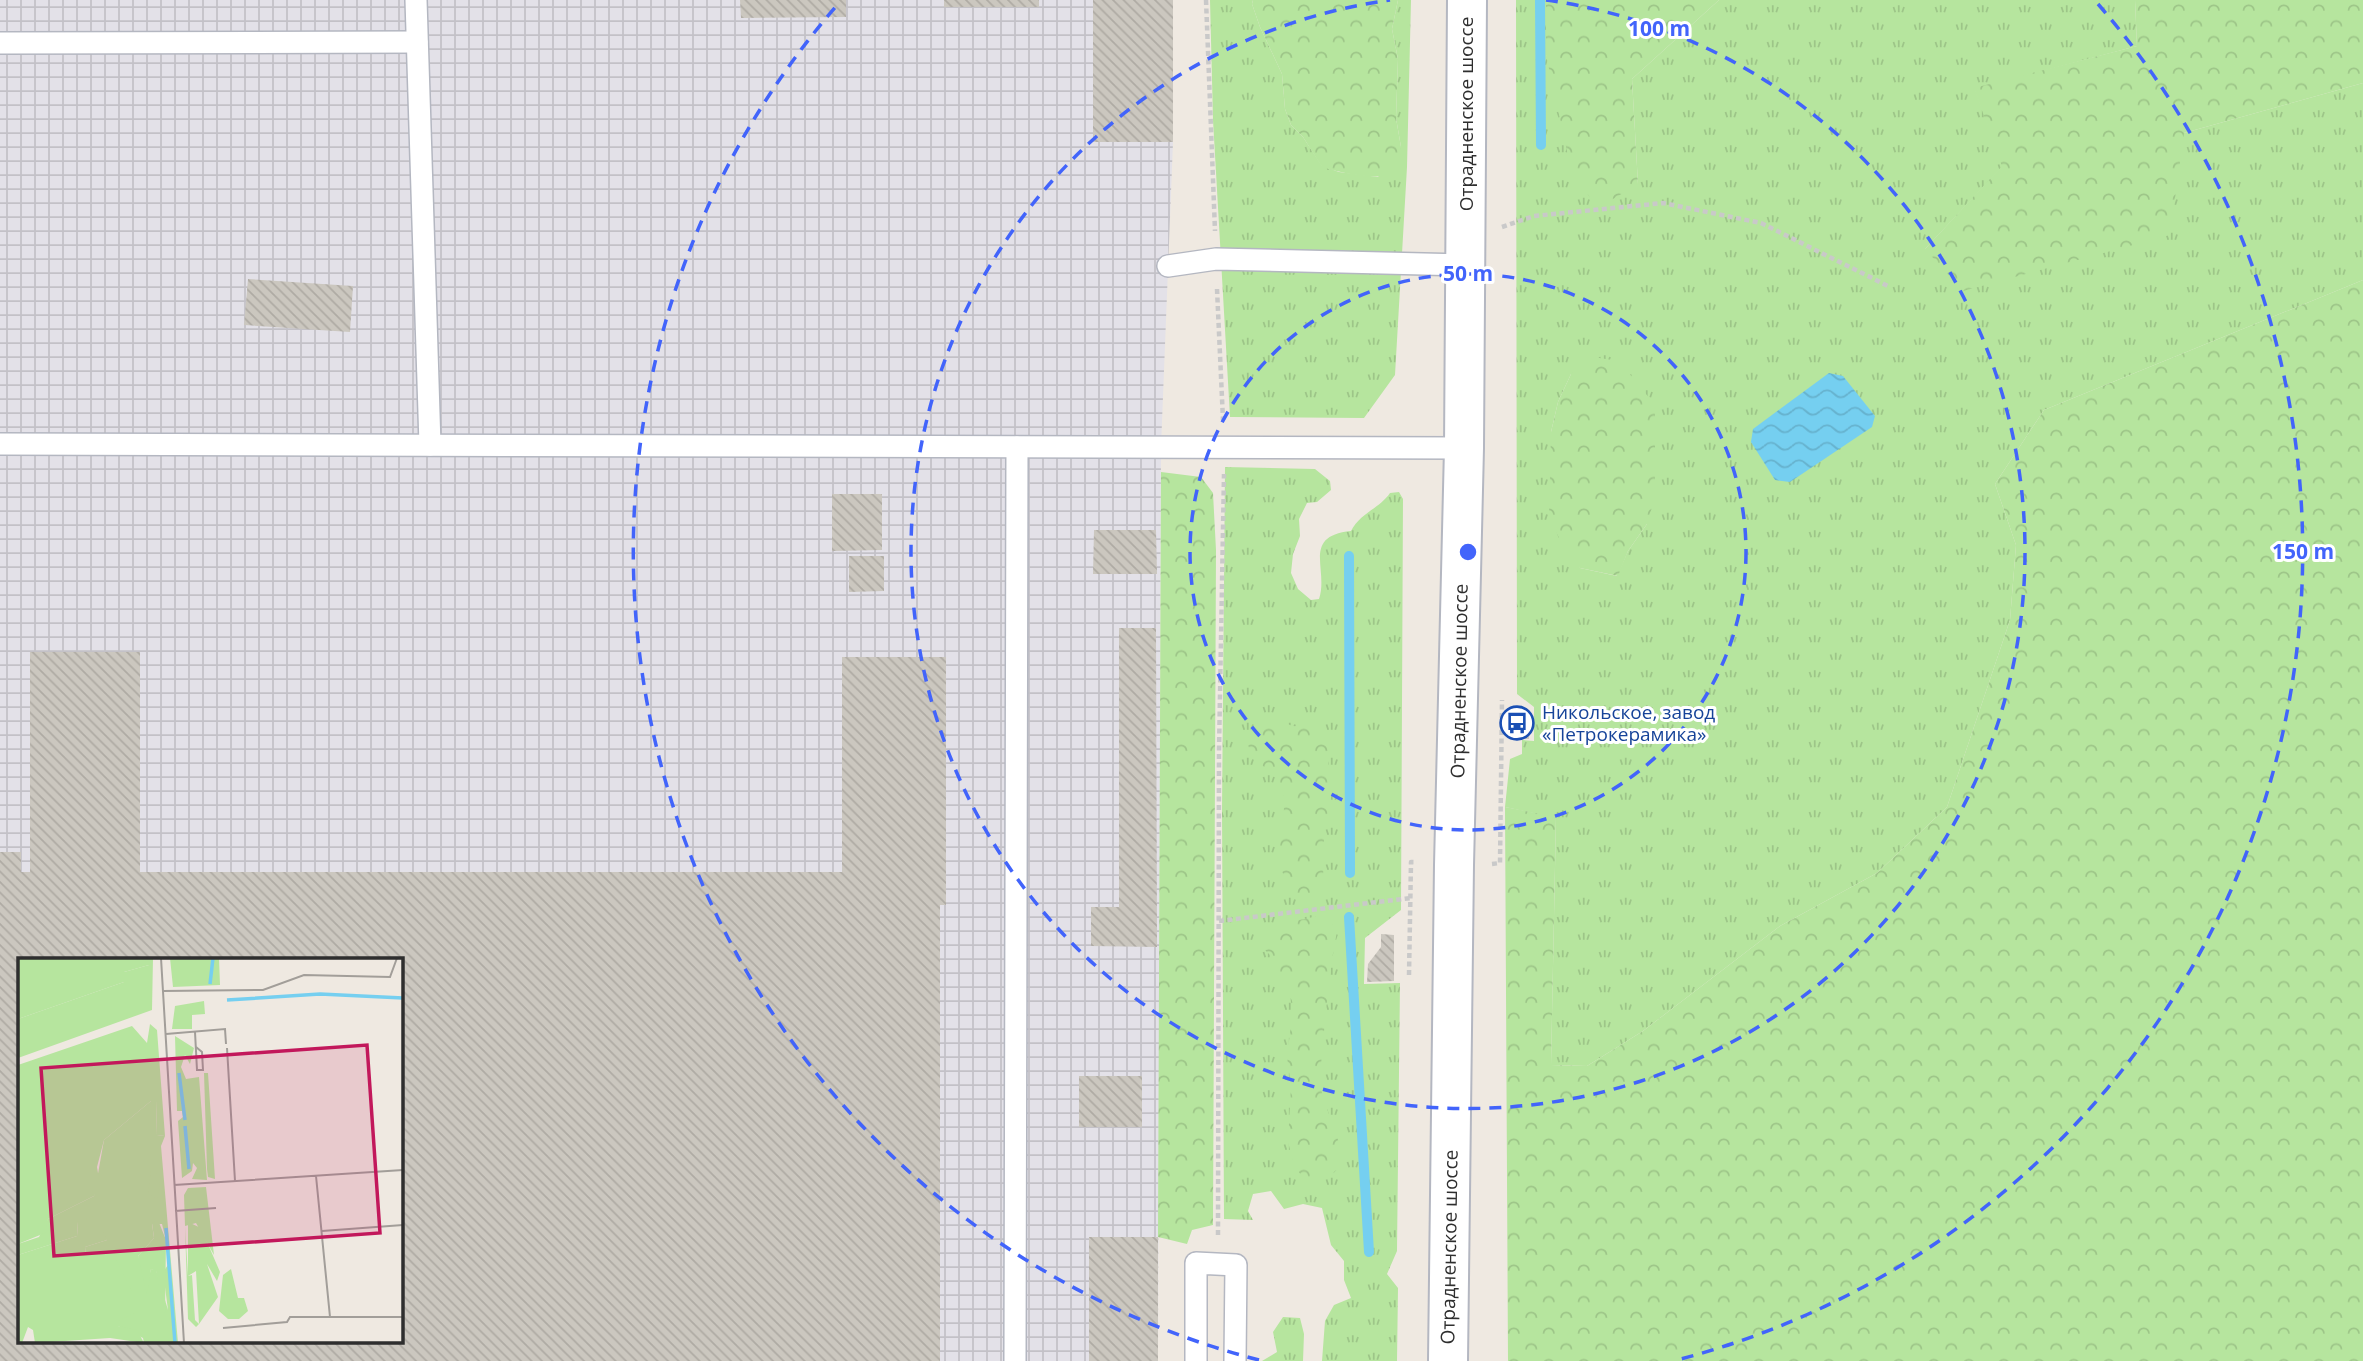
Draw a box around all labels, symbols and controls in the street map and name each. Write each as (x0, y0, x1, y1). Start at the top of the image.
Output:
text: 100 m (1628, 14, 1690, 42)
street label: Отрадненское шоссе (1453, 17, 1479, 211)
text: 50 m (1443, 259, 1493, 287)
text: 150 m (2272, 537, 2334, 565)
centre of rings (1456, 540, 1480, 564)
street label: Отрадненское шоссе (1444, 583, 1474, 779)
place label: Никольское, завод «Петрокерамика» (1542, 699, 1715, 747)
bus stop icon: Никольское, завод «Петрокерамика» (1498, 704, 1536, 742)
inset map (18, 958, 402, 1344)
street label: Отрадненское шоссе (1434, 1149, 1464, 1345)

